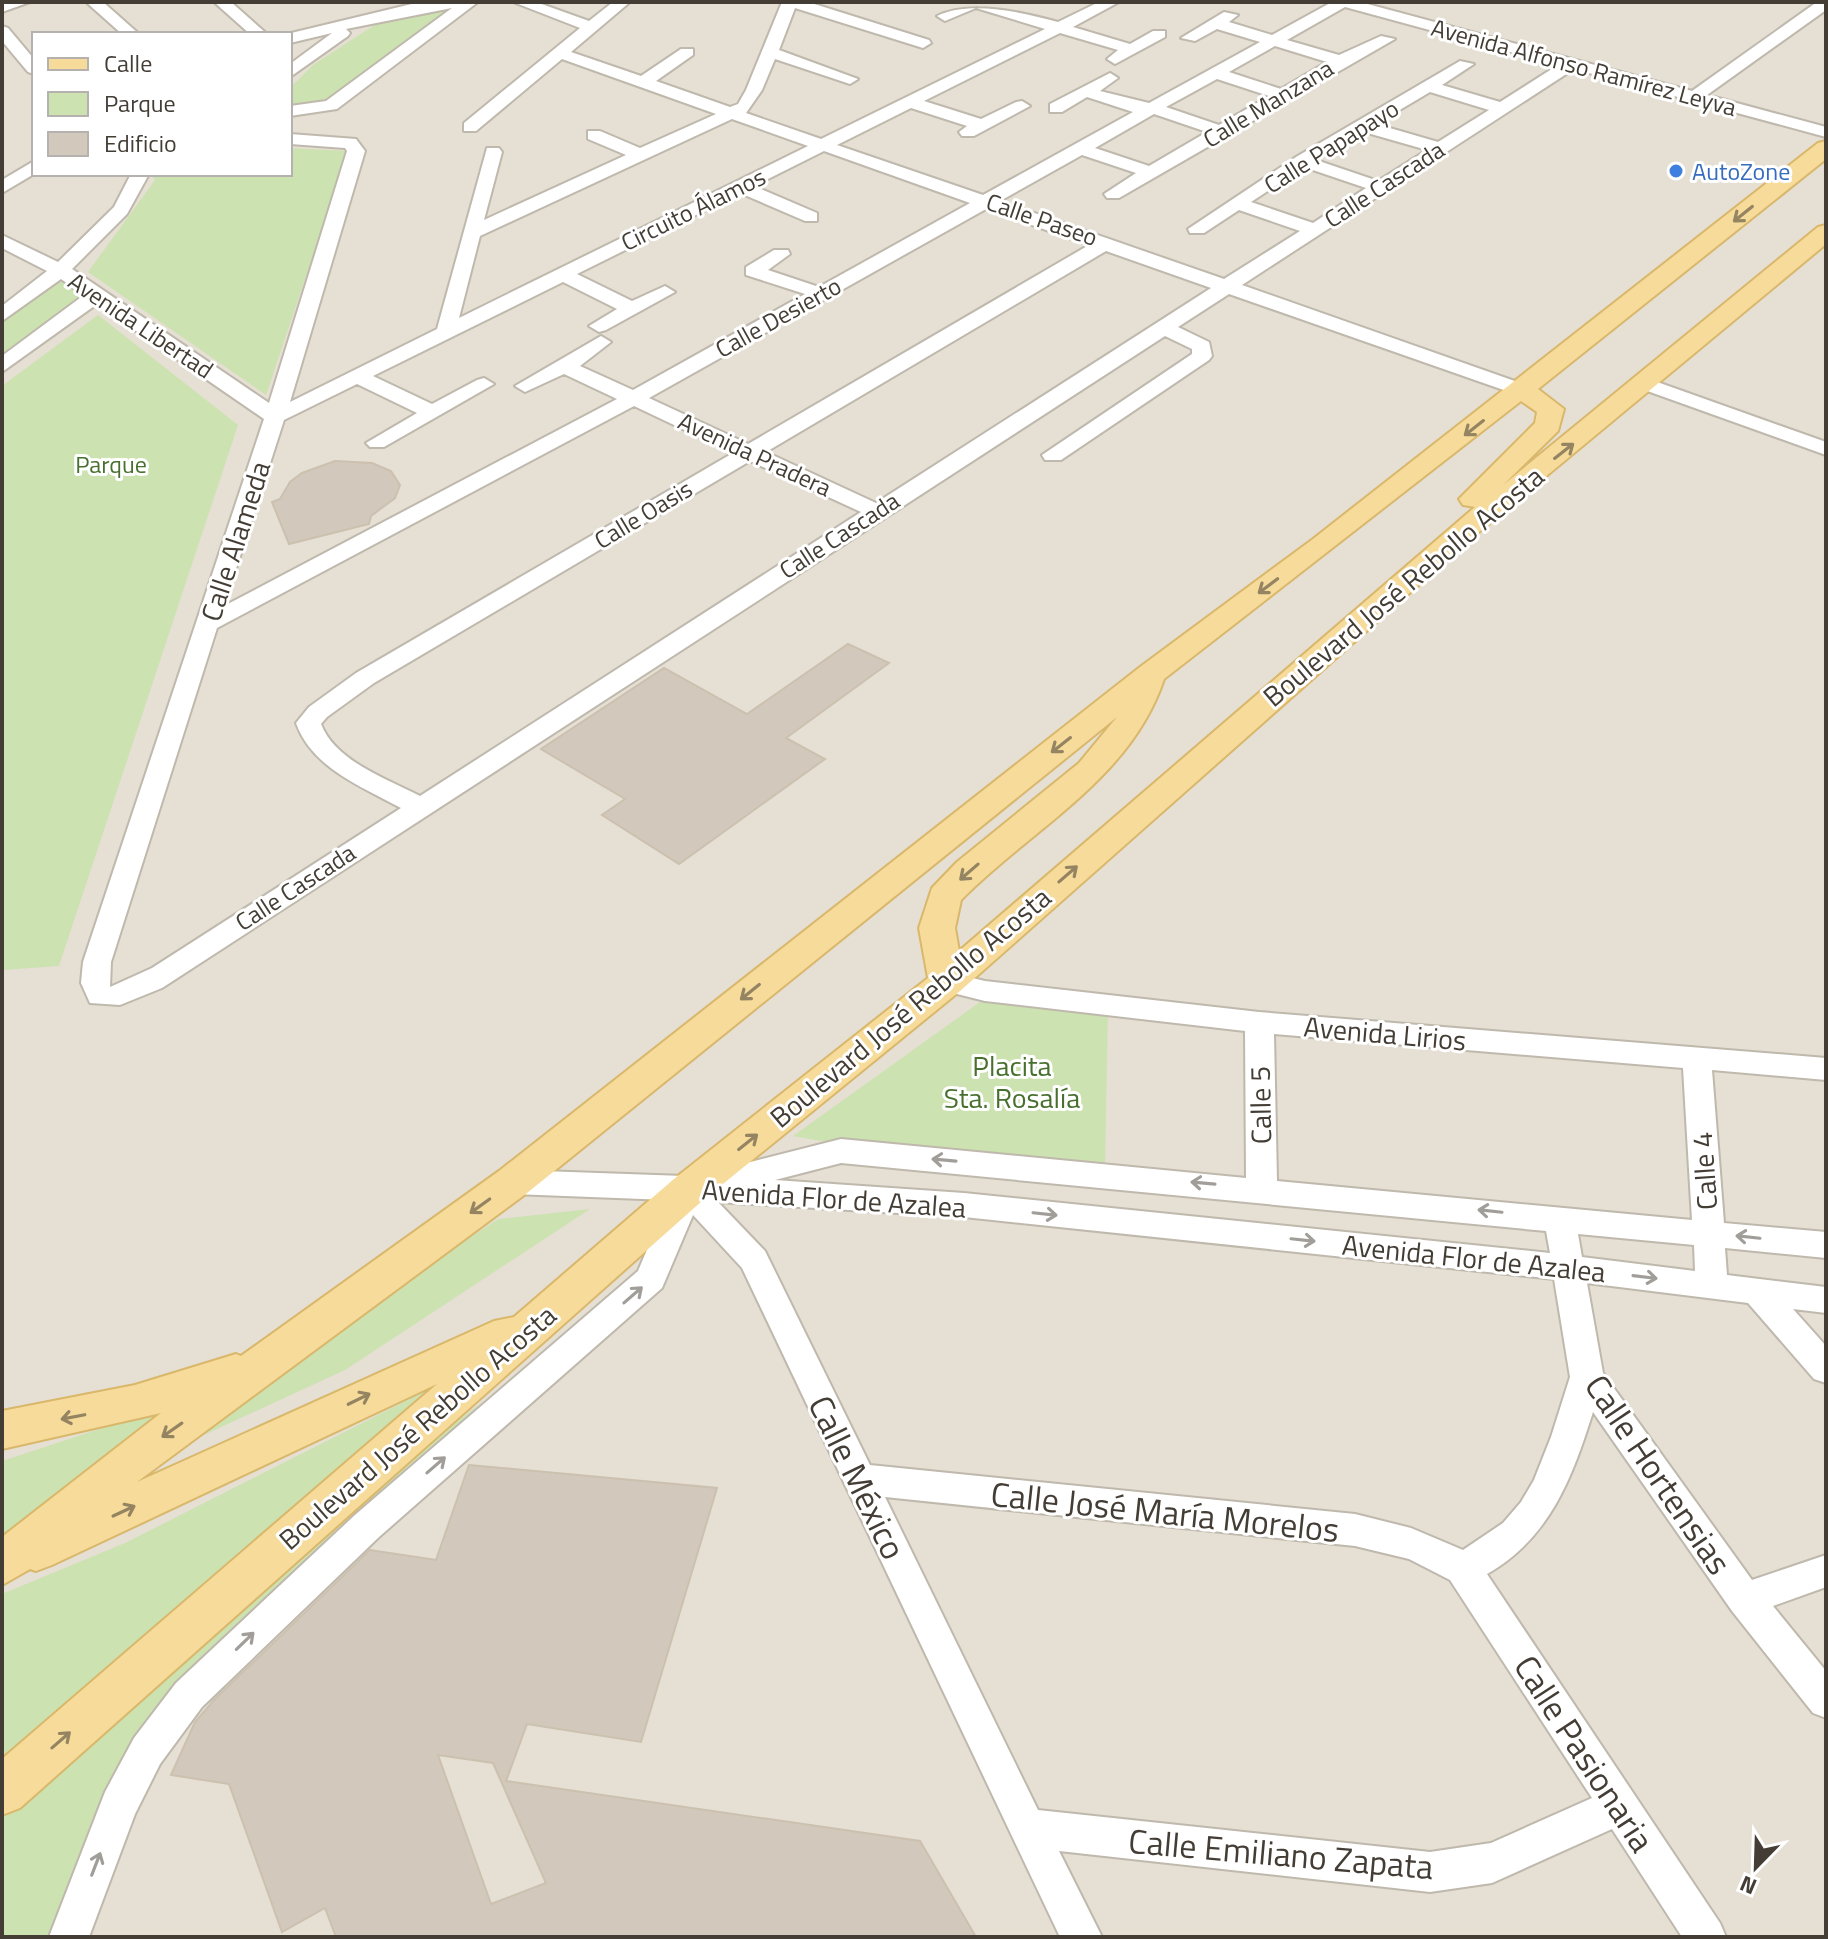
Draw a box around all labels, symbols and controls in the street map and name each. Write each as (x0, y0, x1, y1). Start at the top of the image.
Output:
street label: Avenida Alfonso Ramírez Leyva (1427, 9, 1741, 125)
legend (32, 32, 292, 176)
text: Calle (104, 45, 152, 81)
street label: Calle Manzana (1196, 50, 1340, 156)
text: Parque (104, 85, 176, 121)
street label: Calle Papapayo (1257, 90, 1405, 202)
text: Edificio (104, 125, 177, 161)
street label: Calle Cascada (1317, 132, 1451, 236)
place label: AutoZone (1692, 153, 1790, 189)
street label: Circuito Álamos (615, 158, 771, 260)
marker: AutoZone (1667, 162, 1685, 180)
street label: Calle Paseo (981, 183, 1103, 255)
one-way arrow (1733, 205, 1754, 223)
street label: Avenida Libertad (61, 263, 221, 387)
street label: Calle Desierto (708, 268, 848, 366)
street label: Avenida Pradera (673, 403, 837, 505)
one-way arrow (1464, 419, 1485, 436)
one-way arrow (1553, 442, 1574, 459)
park label: Parque (75, 446, 147, 482)
street label: Calle Alameda (189, 455, 281, 627)
street label: Boulevard José Rebollo Acosta (1253, 455, 1553, 717)
street label: Calle Oasis (587, 470, 699, 558)
street label: Calle Cascada (772, 483, 906, 587)
one-way arrow (1258, 578, 1279, 595)
one-way arrow (1051, 736, 1072, 753)
street label: Calle Cascada (228, 835, 362, 939)
one-way arrow (959, 863, 979, 881)
one-way arrow (1058, 866, 1078, 884)
street label: Boulevard José Rebollo Acosta (760, 876, 1060, 1138)
one-way arrow (740, 983, 761, 1001)
street label: Avenida Lirios (1302, 1004, 1468, 1062)
park label: Placita Sta. Rosalía (944, 1044, 1080, 1119)
street label: Calle 5 (1238, 1066, 1282, 1144)
street label: Calle 4 (1680, 1131, 1728, 1211)
one-way arrow (737, 1133, 758, 1150)
one-way arrow (931, 1152, 958, 1167)
street label: Avenida Flor de Azalea (700, 1167, 968, 1229)
one-way arrow (1190, 1175, 1217, 1190)
one-way arrow (470, 1197, 492, 1214)
one-way arrow (1477, 1203, 1504, 1218)
one-way arrow (1031, 1206, 1058, 1221)
street label: Avenida Flor de Azalea (1340, 1223, 1608, 1293)
one-way arrow (1735, 1229, 1762, 1244)
one-way arrow (1289, 1233, 1316, 1248)
one-way arrow (1631, 1269, 1658, 1284)
one-way arrow (622, 1286, 642, 1304)
street label: Boulevard José Rebollo Acosta (269, 1294, 565, 1560)
street label: Calle Hortensias (1573, 1363, 1745, 1585)
street label: Calle México (796, 1386, 920, 1568)
one-way arrow (346, 1391, 370, 1406)
one-way arrow (61, 1410, 87, 1425)
one-way arrow (162, 1421, 183, 1438)
one-way arrow (426, 1456, 446, 1474)
street label: Calle José María Morelos (988, 1467, 1342, 1555)
one-way arrow (112, 1503, 136, 1518)
one-way arrow (235, 1632, 255, 1651)
street label: Calle Pasionaria (1502, 1644, 1668, 1862)
one-way arrow (50, 1731, 70, 1749)
street label: Calle Emiliano Zapata (1126, 1814, 1436, 1892)
north arrow (1716, 1827, 1796, 1907)
one-way arrow (90, 1852, 104, 1877)
text: N (1735, 1867, 1762, 1904)

